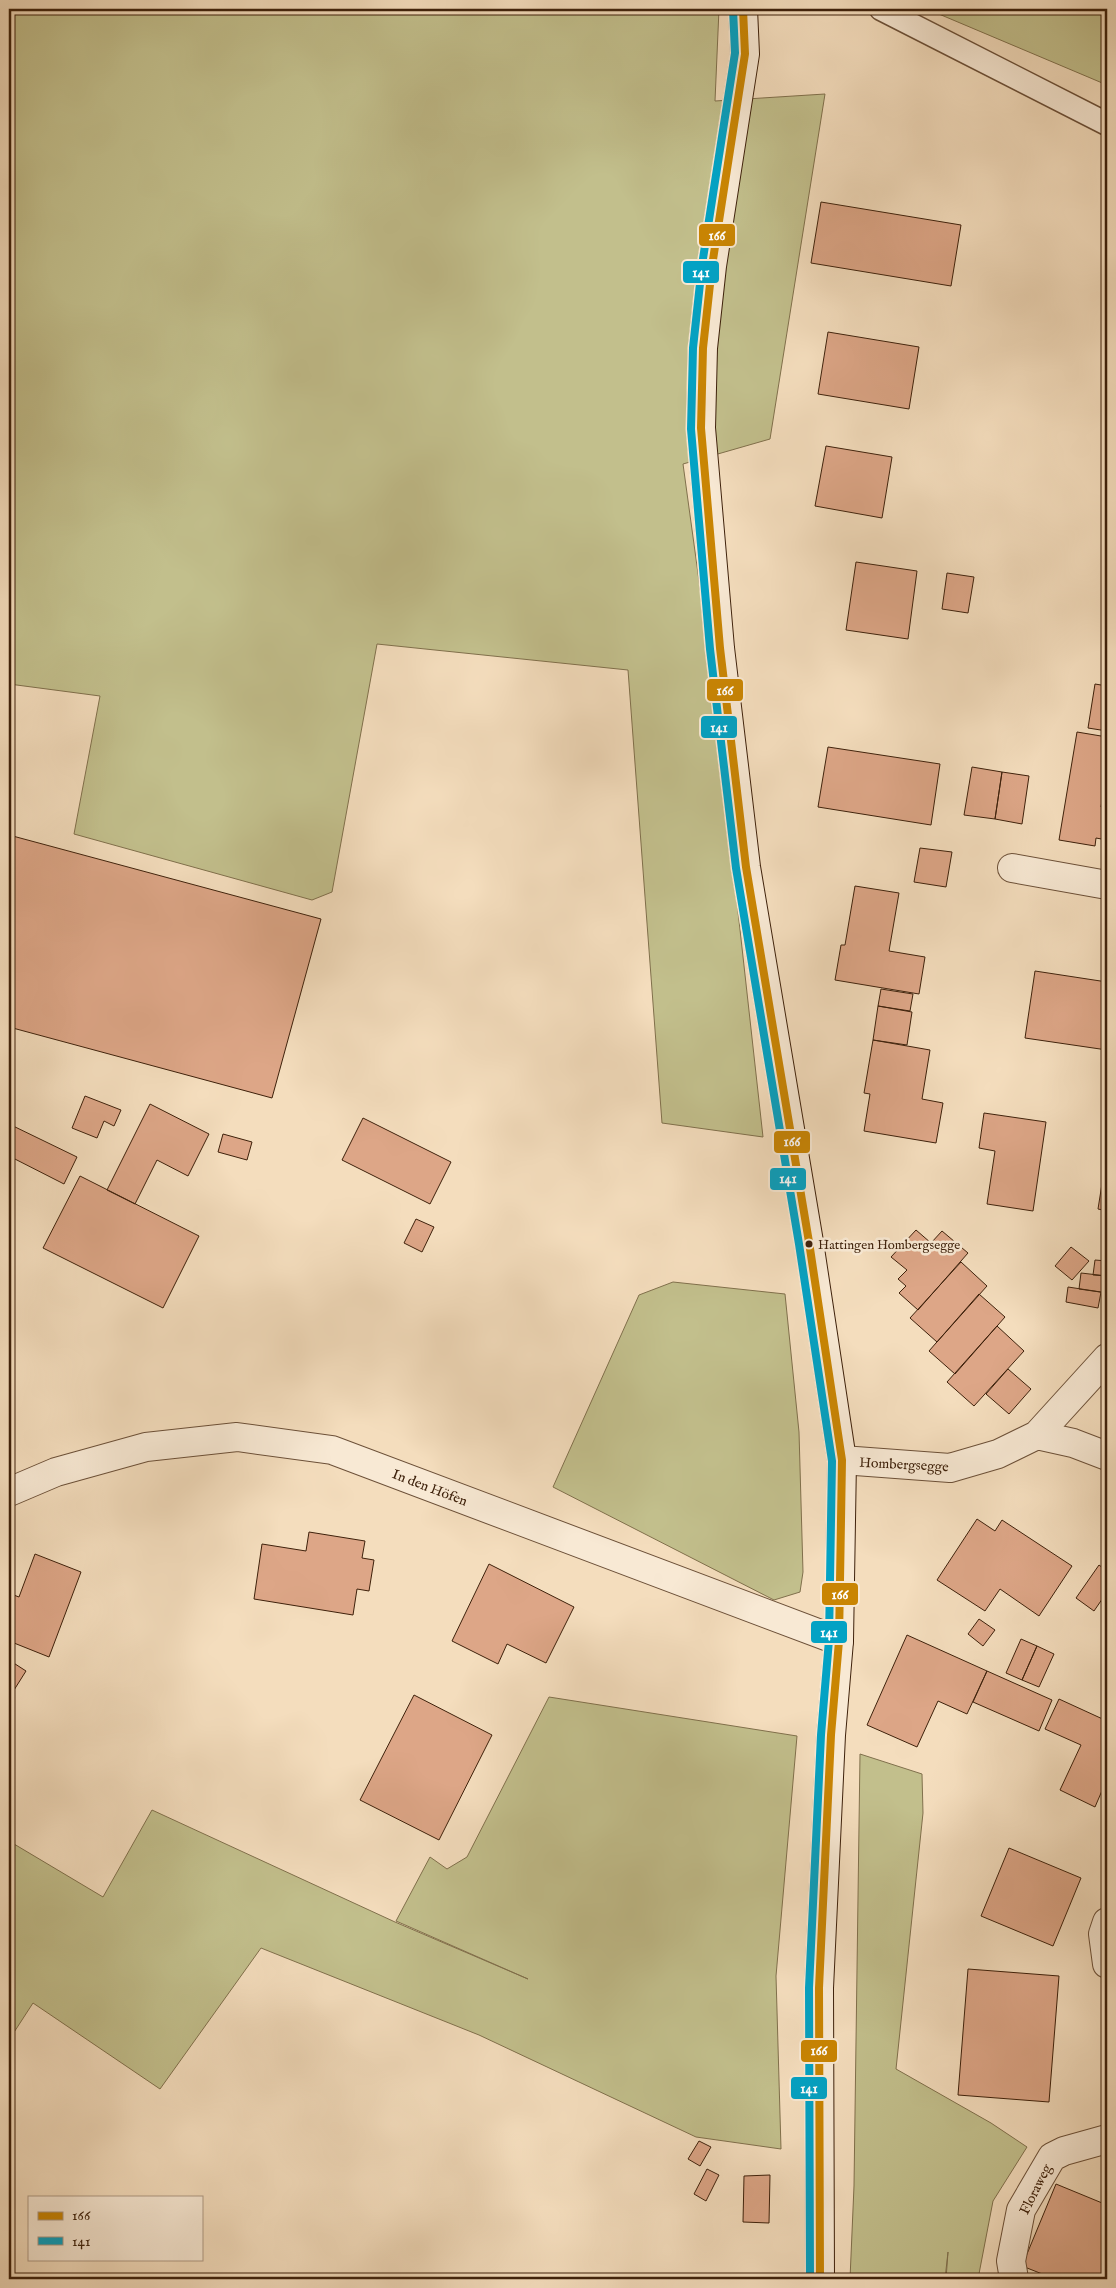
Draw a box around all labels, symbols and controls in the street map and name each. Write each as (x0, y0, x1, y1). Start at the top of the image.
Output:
line badge: 166 (698, 223, 736, 247)
text: 166 (708, 227, 727, 245)
line badge: 141 (682, 260, 720, 284)
text: 141 (692, 264, 710, 282)
line badge: 166 (706, 678, 744, 702)
text: 166 (716, 682, 735, 700)
line badge: 141 (700, 715, 738, 739)
text: 141 (710, 719, 728, 737)
line badge: 166 (773, 1130, 811, 1154)
text: 166 (783, 1133, 802, 1151)
line badge: 141 (769, 1167, 807, 1191)
text: 141 (779, 1170, 797, 1188)
place label: Hattingen Hombergsegge (818, 1237, 960, 1254)
marker: Hattingen Hombergsegge (804, 1239, 814, 1249)
street label: Hombergsegge (859, 1454, 950, 1476)
street label: In den Höfen (389, 1465, 470, 1511)
line badge: 166 (821, 1582, 859, 1606)
text: 166 (831, 1586, 850, 1604)
line badge: 141 (810, 1620, 848, 1644)
text: 141 (820, 1624, 838, 1642)
line badge: 166 (800, 2039, 838, 2063)
text: 166 (810, 2042, 829, 2060)
line badge: 141 (790, 2076, 828, 2100)
text: 141 (800, 2080, 818, 2098)
street label: Floraweg (1016, 2161, 1056, 2218)
legend (28, 2196, 202, 2260)
text: 166 (72, 2206, 91, 2225)
text: 141 (72, 2232, 91, 2251)

